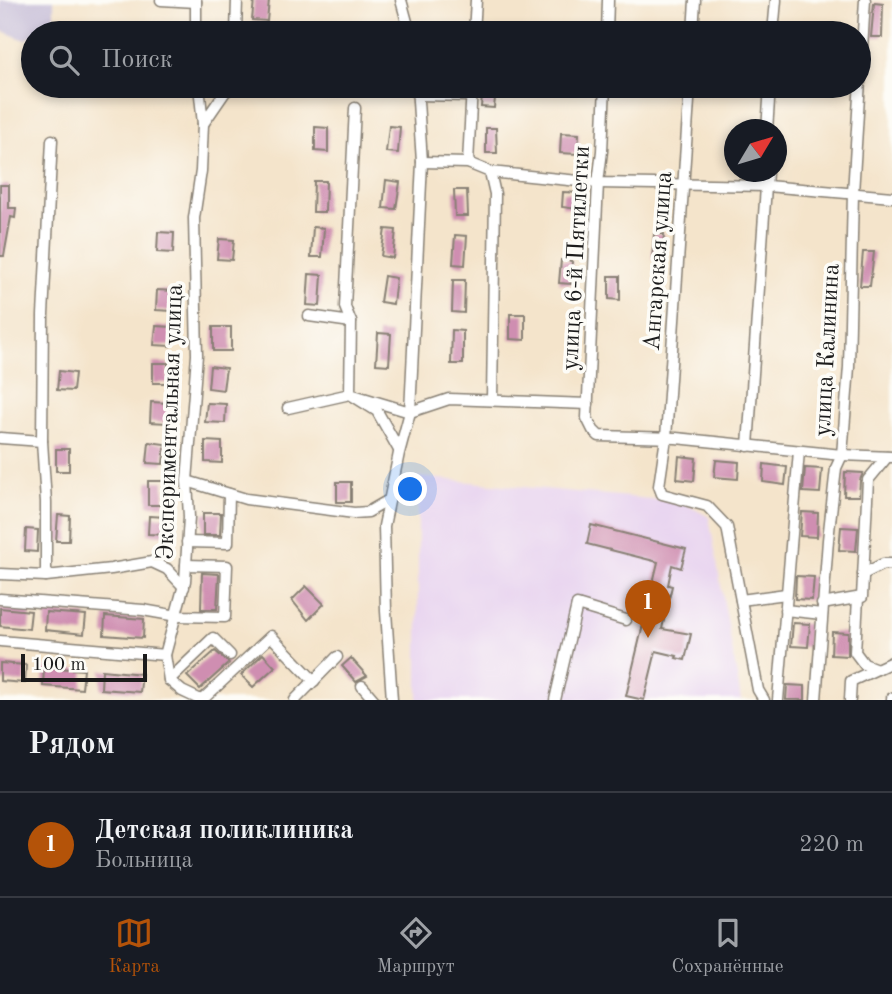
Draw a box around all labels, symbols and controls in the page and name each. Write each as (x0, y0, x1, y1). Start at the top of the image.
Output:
search box (21, 21, 871, 98)
icon: search (45, 41, 83, 79)
text: Поиск (101, 47, 173, 73)
north arrow (724, 119, 787, 182)
street label: улица 6-й Пятилетки (559, 145, 595, 371)
street label: Ангарская улица (641, 170, 677, 352)
street label: улица Калинина (811, 263, 845, 437)
street label: Экспериментальная улица (154, 283, 188, 561)
your location (393, 472, 427, 506)
pin: 1 (625, 580, 671, 638)
scale bar (21, 651, 147, 683)
text: 100 m (32, 656, 85, 675)
text: Рядом (28, 730, 115, 760)
text: Детская поликлиника (95, 818, 353, 844)
text: 1 (44, 833, 58, 856)
text: 220 m (799, 833, 864, 856)
text: Больница (95, 849, 193, 872)
tab: Карта (108, 914, 160, 979)
tab: Маршрут (377, 914, 455, 979)
tab: Сохранённые (672, 914, 784, 979)

